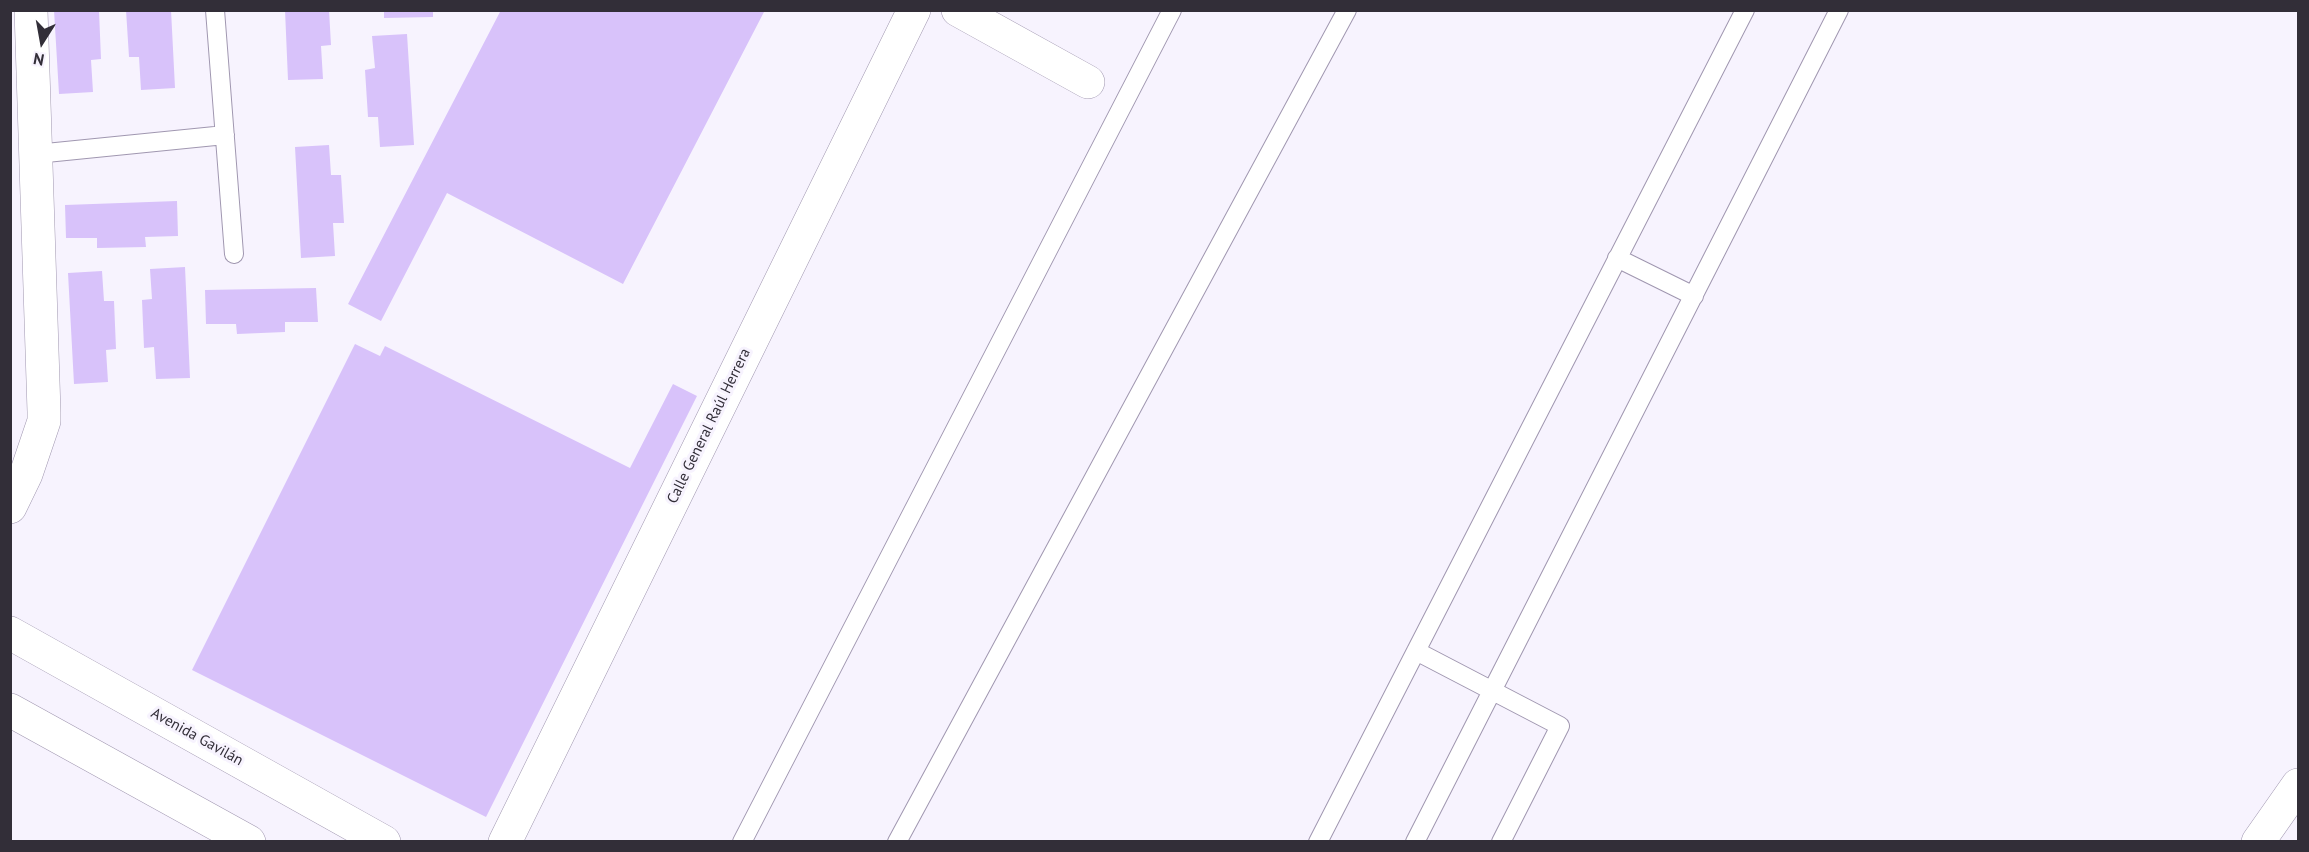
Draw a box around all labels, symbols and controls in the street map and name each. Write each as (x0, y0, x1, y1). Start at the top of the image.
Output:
north arrow (12, 12, 72, 72)
text: N (32, 49, 46, 70)
street label: Calle General Raúl Herrera (664, 345, 754, 507)
street label: Avenida Gavilán (148, 704, 246, 770)

